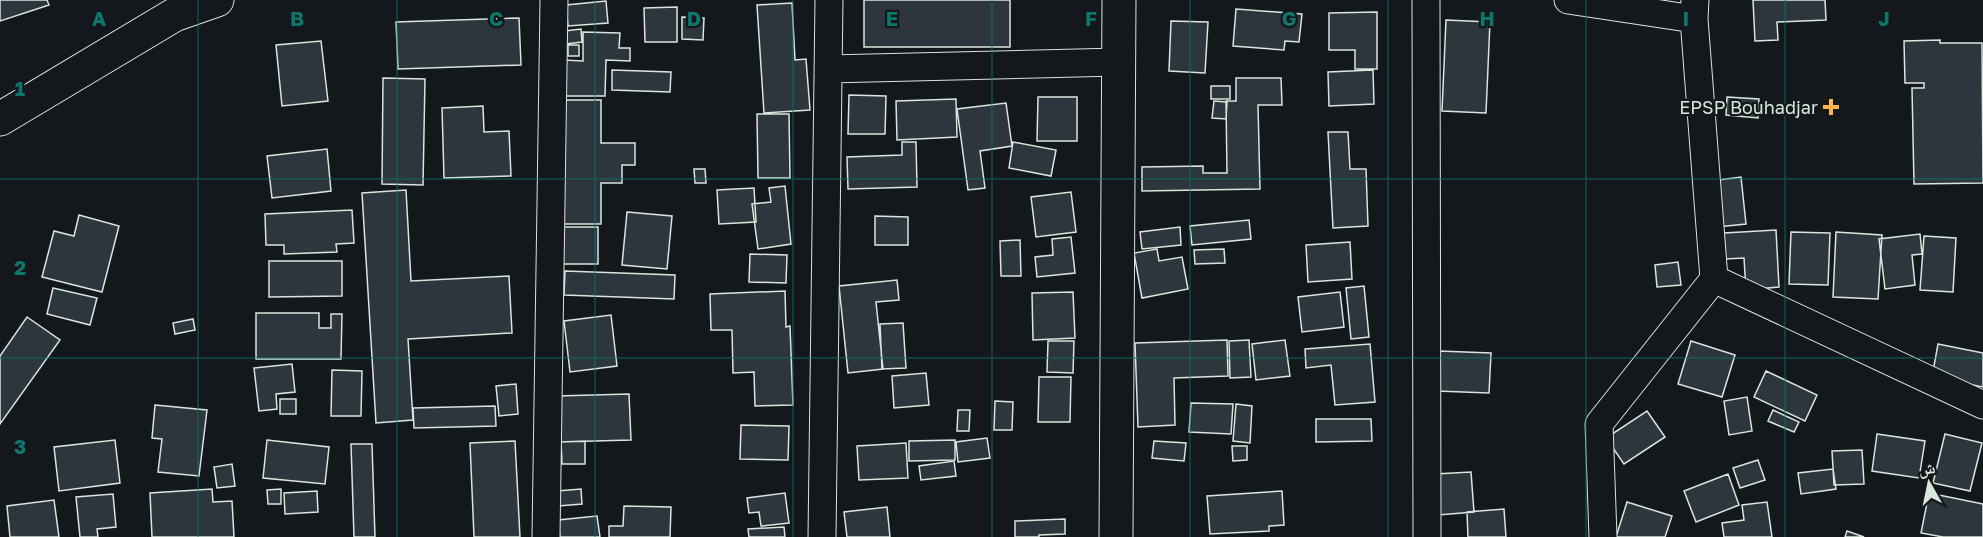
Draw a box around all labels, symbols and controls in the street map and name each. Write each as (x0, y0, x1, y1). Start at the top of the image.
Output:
text: A (92, 6, 106, 30)
text: B (290, 6, 304, 30)
text: C (489, 6, 503, 30)
text: D (687, 6, 701, 30)
text: E (886, 6, 898, 30)
text: F (1085, 6, 1097, 30)
text: G (1282, 6, 1296, 30)
text: H (1479, 6, 1495, 30)
text: I (1683, 6, 1689, 30)
text: J (1878, 6, 1890, 30)
text: 1 (15, 76, 25, 100)
place label: EPSP Bouhadjar (1679, 96, 1818, 118)
marker: EPSP Bouhadjar (1822, 98, 1840, 116)
text: 2 (14, 255, 26, 279)
text: 3 (14, 434, 26, 458)
north arrow (1899, 453, 1959, 513)
text: ش (1917, 457, 1937, 479)

